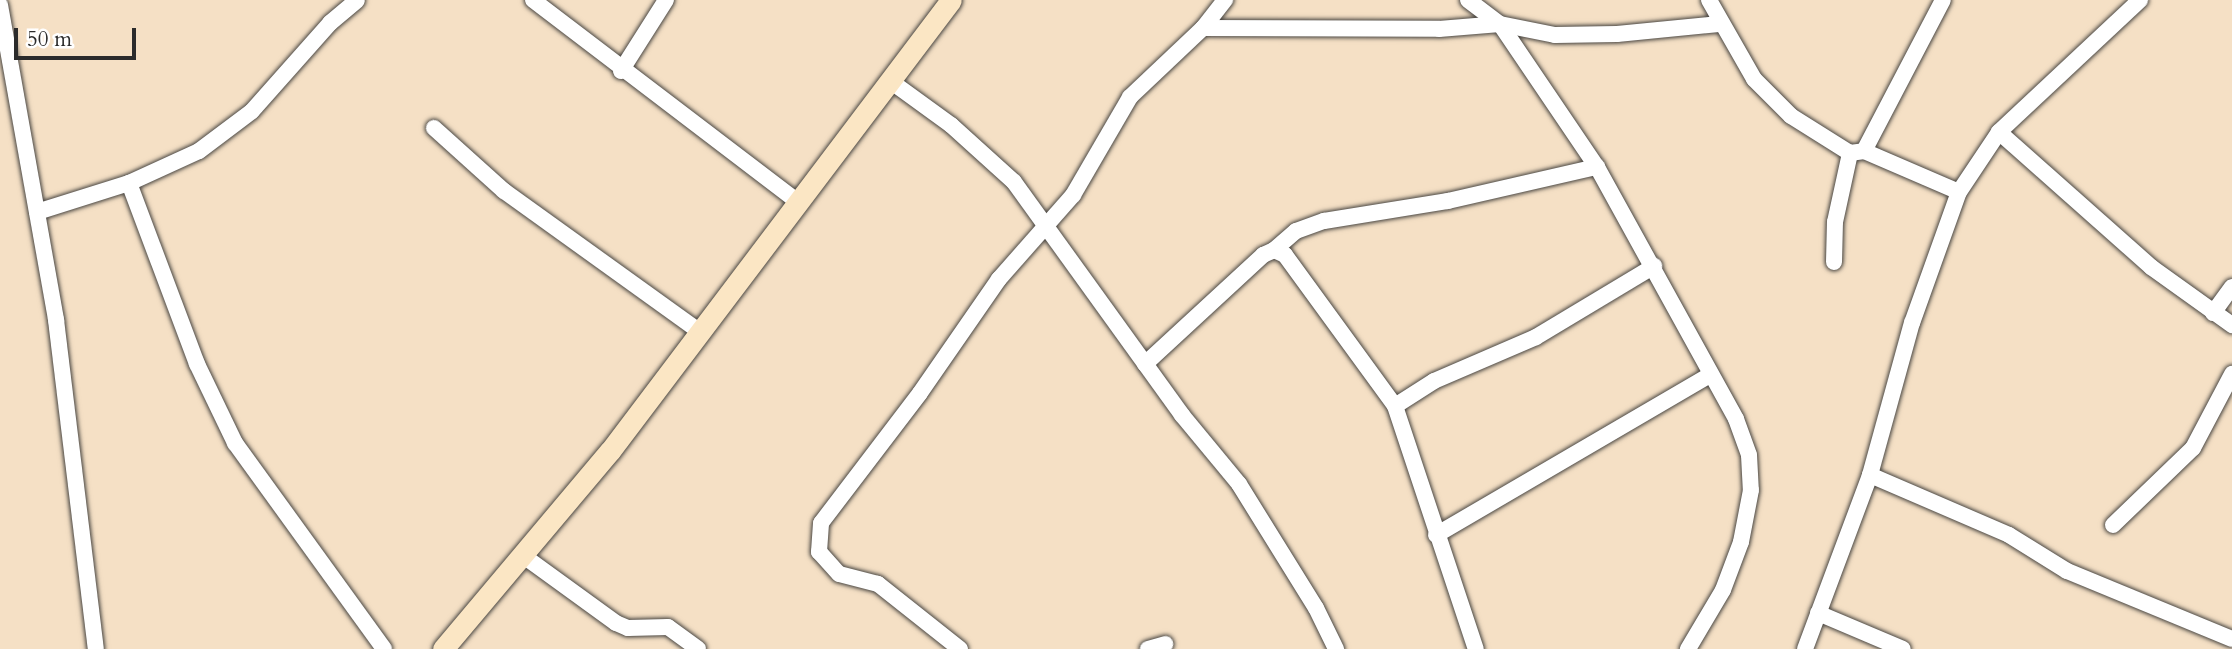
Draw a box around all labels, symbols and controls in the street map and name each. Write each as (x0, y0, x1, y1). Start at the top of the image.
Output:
scale bar (18, 14, 140, 58)
text: 50 m (27, 25, 72, 54)

